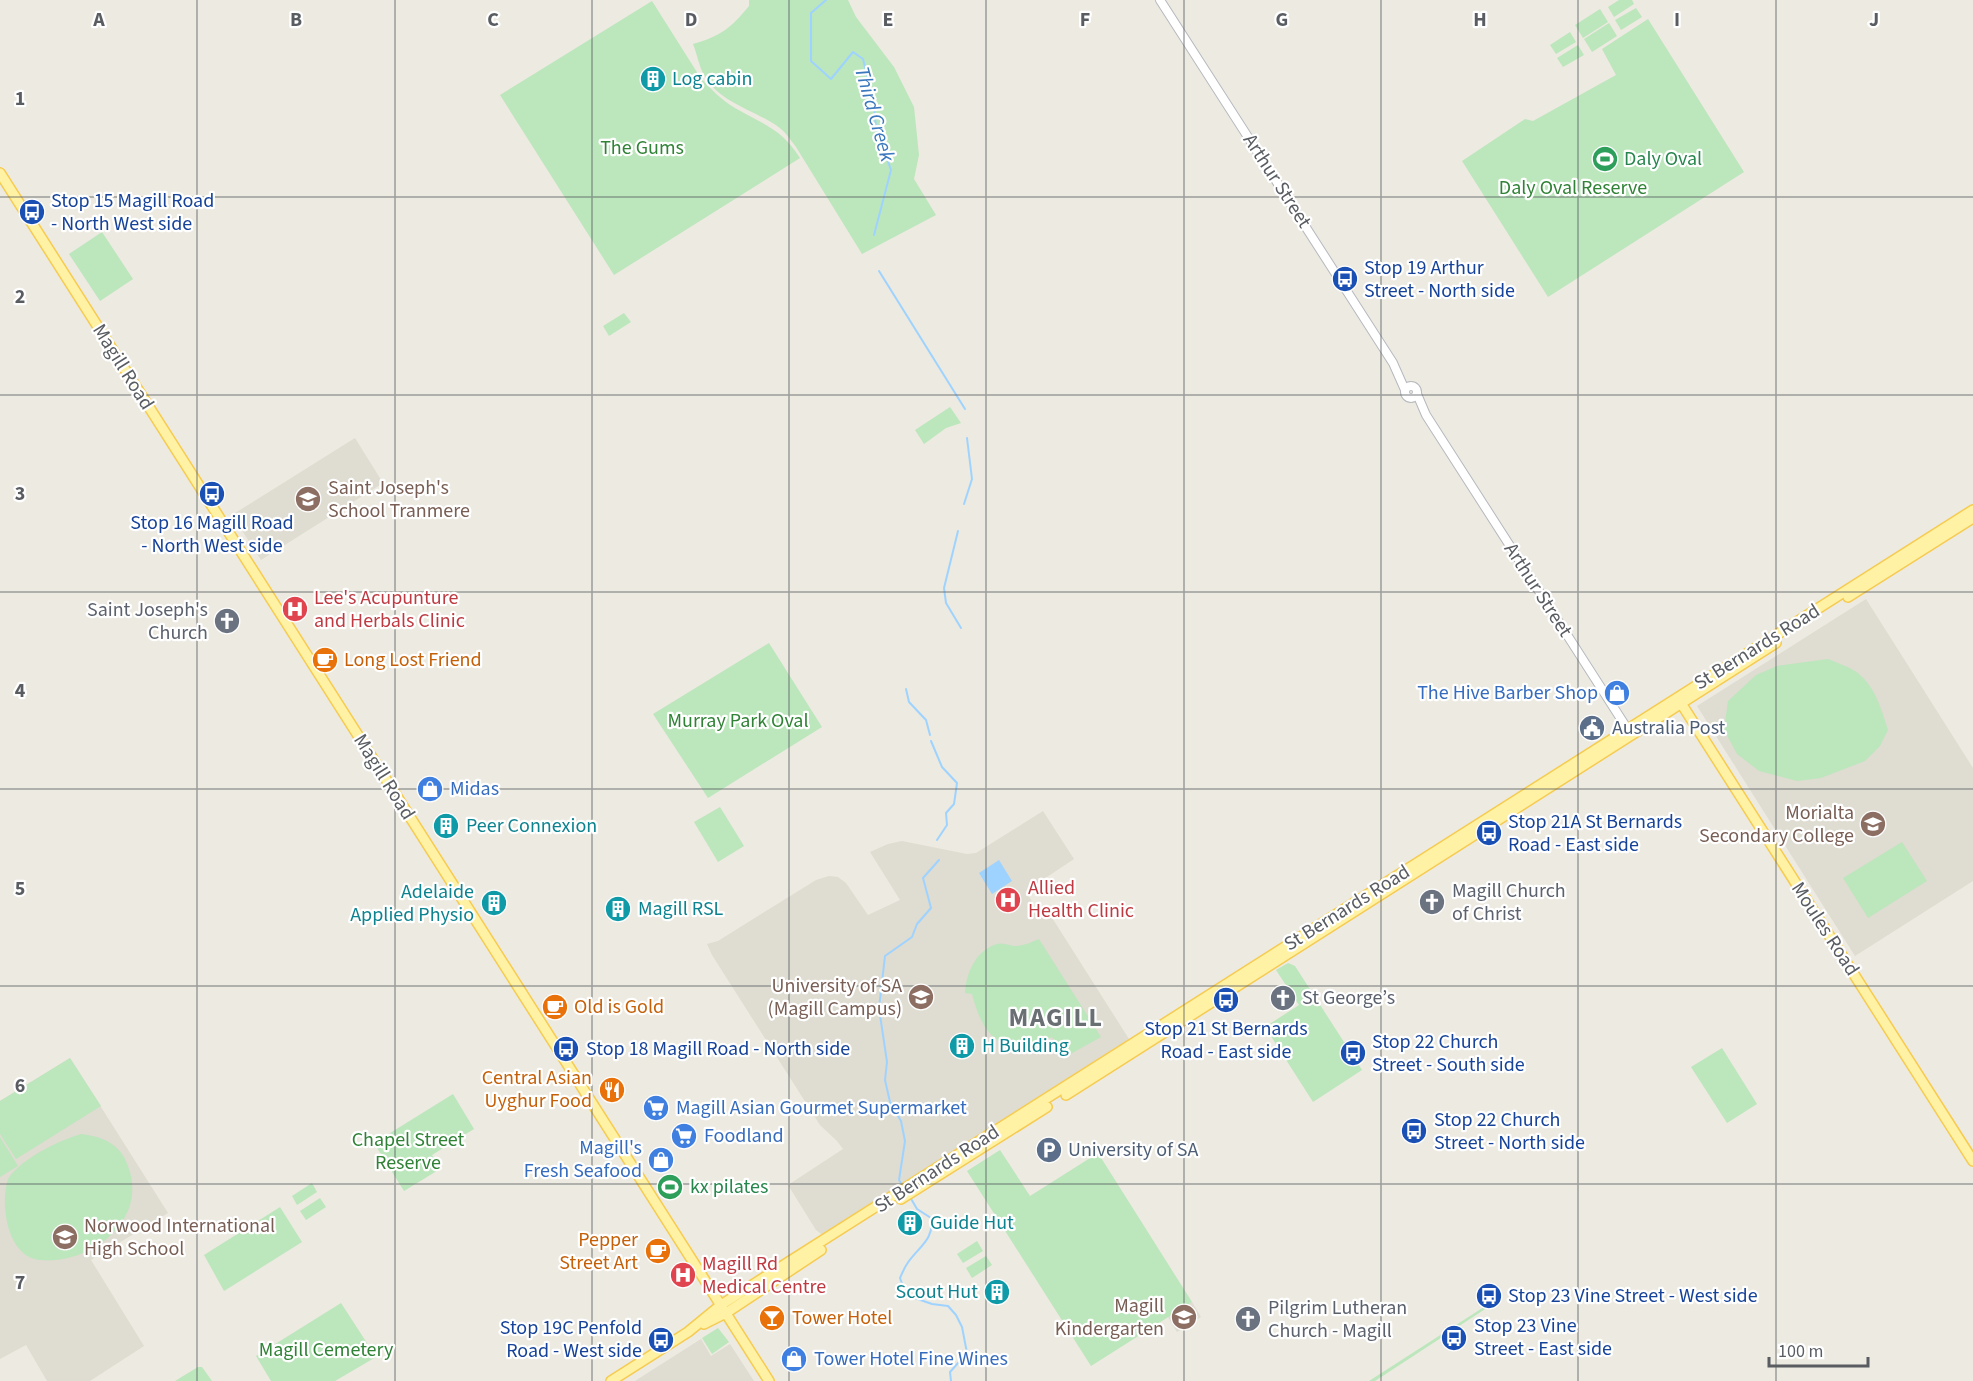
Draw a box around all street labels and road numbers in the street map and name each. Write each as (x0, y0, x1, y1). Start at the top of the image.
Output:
street label: Arthur Street (1236, 128, 1318, 234)
street label: Magill Road (85, 319, 161, 415)
street label: Arthur Street (1497, 537, 1579, 643)
street label: St Bernards Road (1689, 597, 1825, 697)
street label: Magill Road (346, 729, 422, 825)
street label: St Bernards Road (1279, 858, 1415, 958)
street label: Moules Road (1784, 877, 1866, 981)
street label: St Bernards Road (869, 1118, 1005, 1220)

